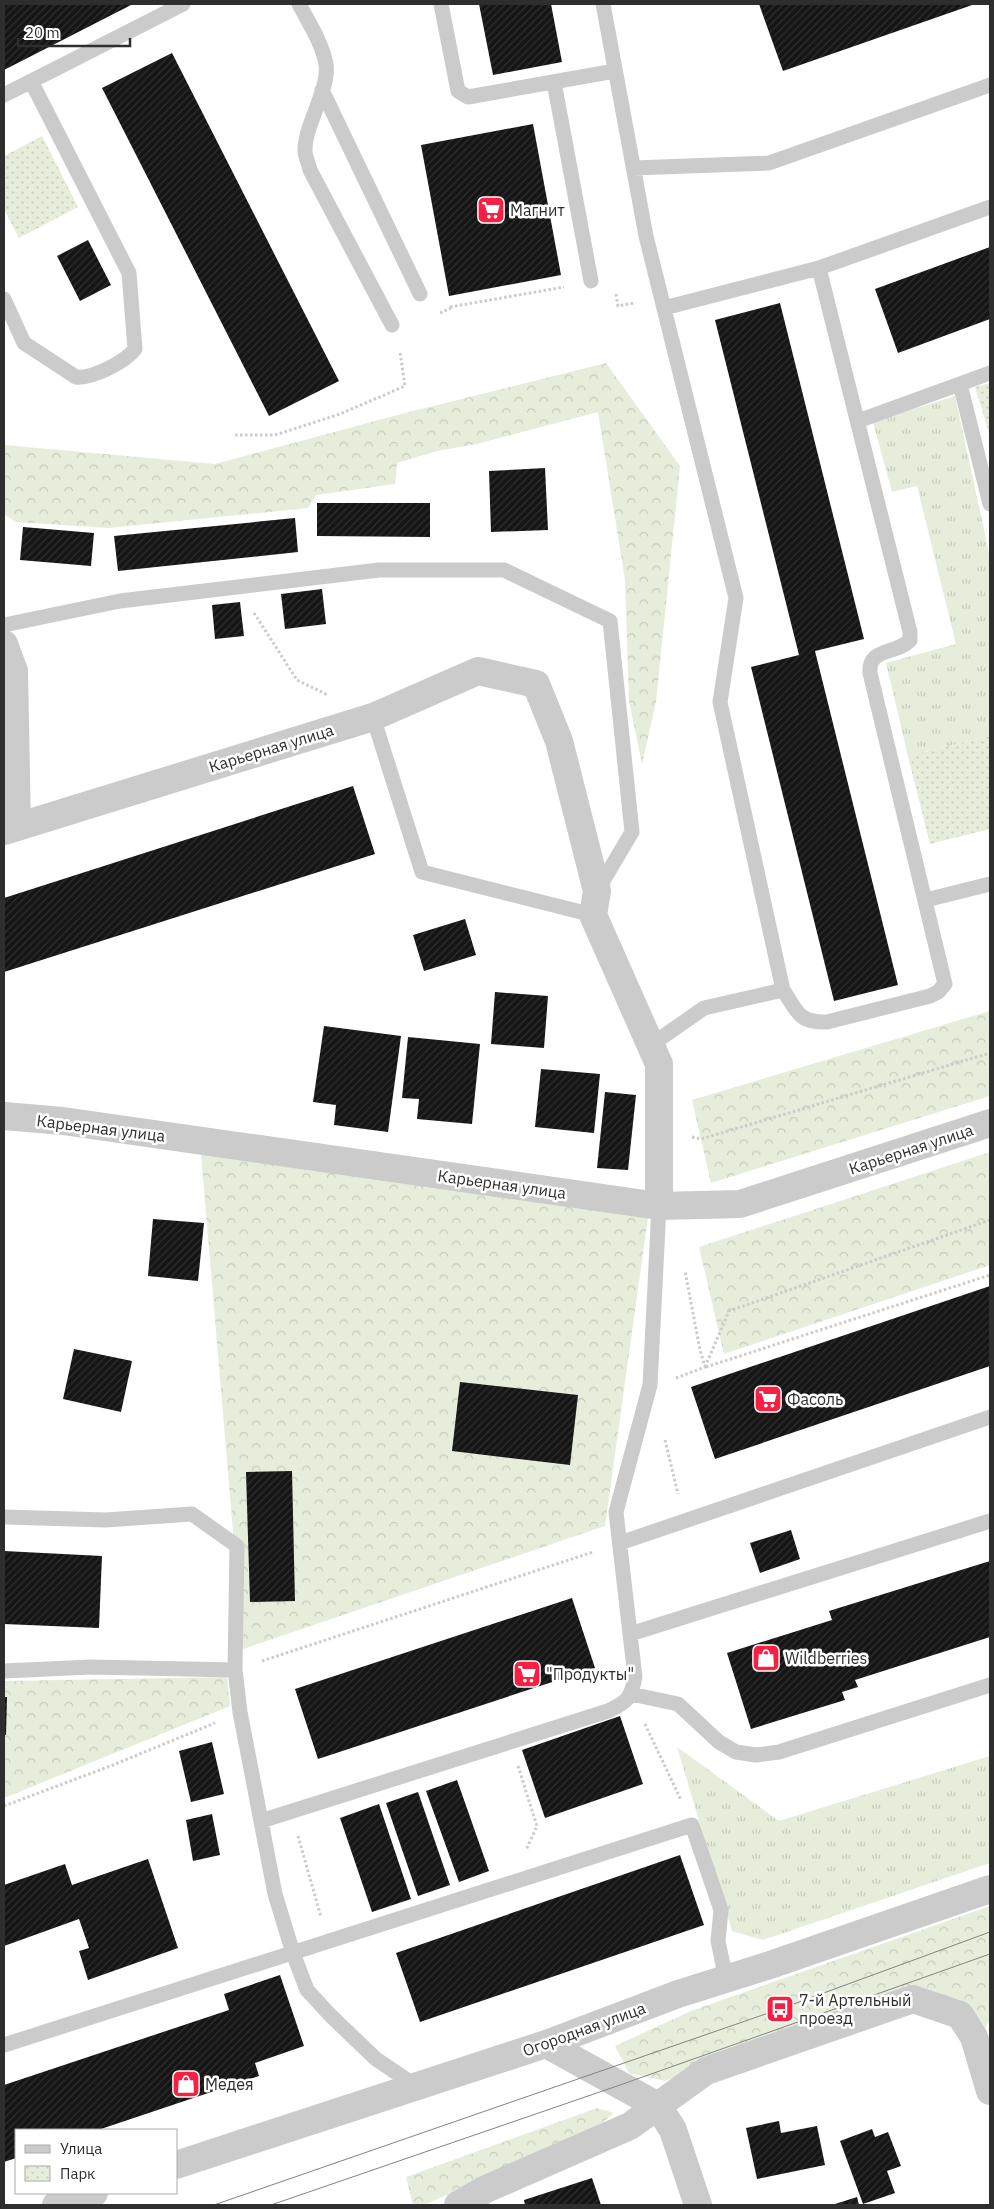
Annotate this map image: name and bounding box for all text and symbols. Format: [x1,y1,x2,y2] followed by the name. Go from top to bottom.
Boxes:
[18,15,130,47] scale bar
[25,23,60,42] text: 20 m
[476,195,506,225] supermarket icon: Магнит
[510,200,565,220] place label: Магнит
[206,719,336,776] street label: Карьерная улица
[36,1110,167,1146] street label: Карьерная улица
[846,1119,976,1178] street label: Карьерная улица
[437,1165,568,1203] street label: Карьерная улица
[753,1384,783,1414] supermarket icon: Фасоль
[787,1389,843,1409] place label: Фасоль
[751,1643,781,1673] shop icon: Wildberries
[785,1648,867,1668] place label: Wildberries
[512,1659,542,1689] supermarket icon: "Продукты"
[546,1664,634,1684] place label: "Продукты"
[799,1990,911,2028] place label: 7-й Артельный проезд
[765,1994,795,2024] bus stop icon: 7-й Артельный проезд
[520,1997,649,2061] street label: Огородная улица
[171,2069,201,2099] shop icon: Медея
[205,2074,254,2094] place label: Медея
[15,2129,178,2194] legend
[60,2139,102,2158] text: Улица
[60,2164,95,2183] text: Парк

